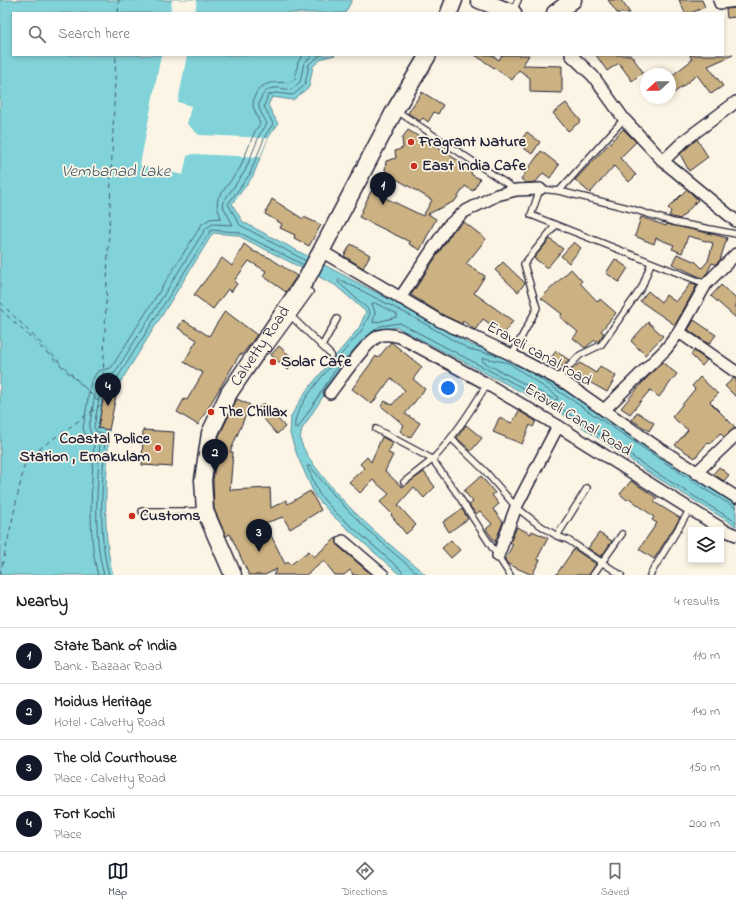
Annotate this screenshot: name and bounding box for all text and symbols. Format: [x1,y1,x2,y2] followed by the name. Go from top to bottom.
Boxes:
[12,12,724,56] search box
[26,23,48,45] icon: search
[58,23,130,45] text: Search here
[640,68,676,104] north arrow
[418,130,527,155] place label: Fragrant Nature
[406,137,416,147] marker: Fragrant Nature
[422,154,527,178] place label: East India Cafe
[62,159,172,184] water label: Vembanad Lake
[409,161,419,171] marker: East India Cafe
[370,172,396,205] pin: 1
[225,301,296,391] street label: Calvetty Road
[482,315,596,393] street label: Eraveli canal road
[281,350,352,374] place label: Solar Cafe
[268,357,278,367] marker: Solar Cafe
[95,373,121,406] pin: 4
[520,377,636,463] street label: Eraveli Canal Road
[438,378,458,398] your location
[219,400,287,424] place label: The Chillax
[206,407,216,417] marker: The Chillax
[19,427,151,469] place label: Coastal Police Station , Ernakulam
[202,439,228,472] pin: 2
[153,443,163,453] marker: Coastal Police Station , Ernakulam
[140,504,200,528] place label: Customs
[127,511,137,521] marker: Customs
[246,519,272,552] pin: 3
[688,527,724,563] map controls
[688,527,724,563] button: layers
[16,589,68,614] text: Nearby
[674,592,720,611] text: 4 results
[54,635,177,657] text: State Bank of India
[27,646,31,665] text: 1
[693,646,720,665] text: 110 m
[54,657,162,676] text: Bank · Bazaar Road
[54,691,151,713] text: Moidus Heritage
[26,702,32,721] text: 2
[692,702,720,721] text: 140 m
[54,713,165,732] text: Hotel · Calvetty Road
[54,747,177,769] text: The Old Courthouse
[26,758,32,777] text: 3
[689,758,720,777] text: 150 m
[54,769,166,788] text: Place · Calvetty Road
[54,803,115,825] text: Fort Kochi
[26,814,32,833] text: 4
[689,814,720,833] text: 200 m
[54,825,82,844] text: Place
[107,860,129,900] tab: Map
[342,860,387,900] tab: Directions
[601,860,629,900] tab: Saved

